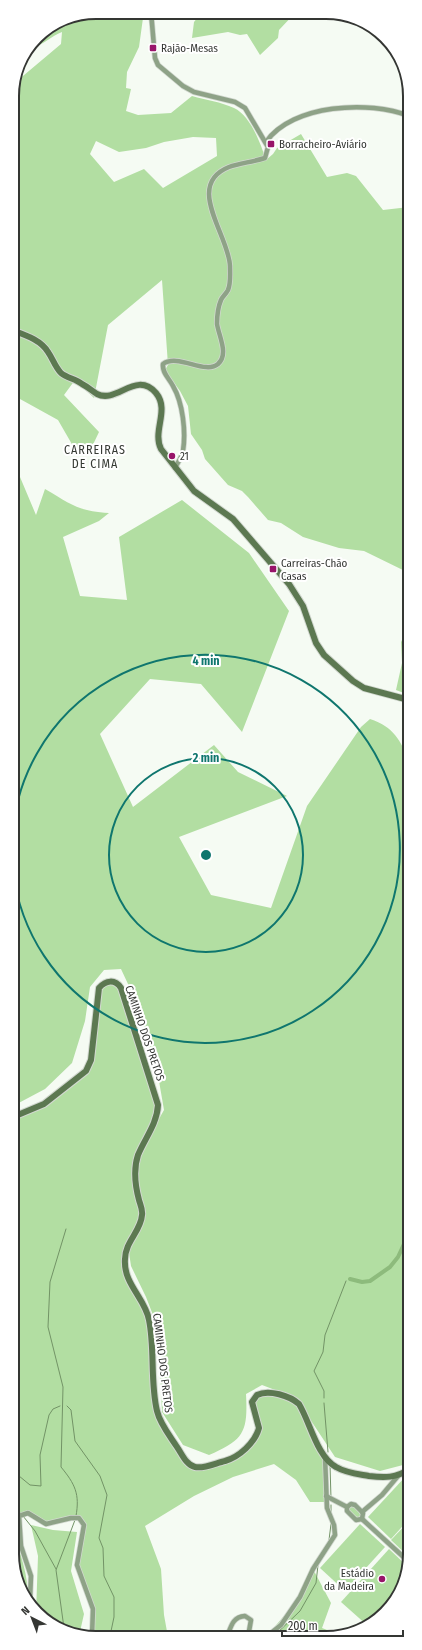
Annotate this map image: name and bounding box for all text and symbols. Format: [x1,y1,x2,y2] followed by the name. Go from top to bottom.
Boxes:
[161,42,218,55] place label: Rajão-Mesas
[148,43,158,53] marker: Rajão-Mesas
[279,138,367,151] place label: Borracheiro-Aviário
[266,139,276,149] marker: Borracheiro-Aviário
[64,443,126,471] district label: CARREIRAS DE CIMA
[180,450,189,463] place label: 21
[167,451,177,461] marker: 21
[281,557,348,583] place label: Carreiras-Chão Casas
[268,564,278,574] marker: Carreiras-Chão Casas
[192,654,220,668] text: 4 min
[192,751,219,765] text: 2 min
[199,848,213,862] centre of rings
[122,984,167,1083] street label: CAMINHO DOS PRETOS
[150,1313,175,1414] street label: CAMINHO DOS PRETOS
[324,1567,374,1593] place label: Estádio da Madeira
[377,1574,387,1584] marker: Estádio da Madeira
[12,1598,52,1638] north arrow
[19,1604,32,1618] text: N
[282,1612,403,1638] scale bar
[288,1619,318,1633] text: 200 m

